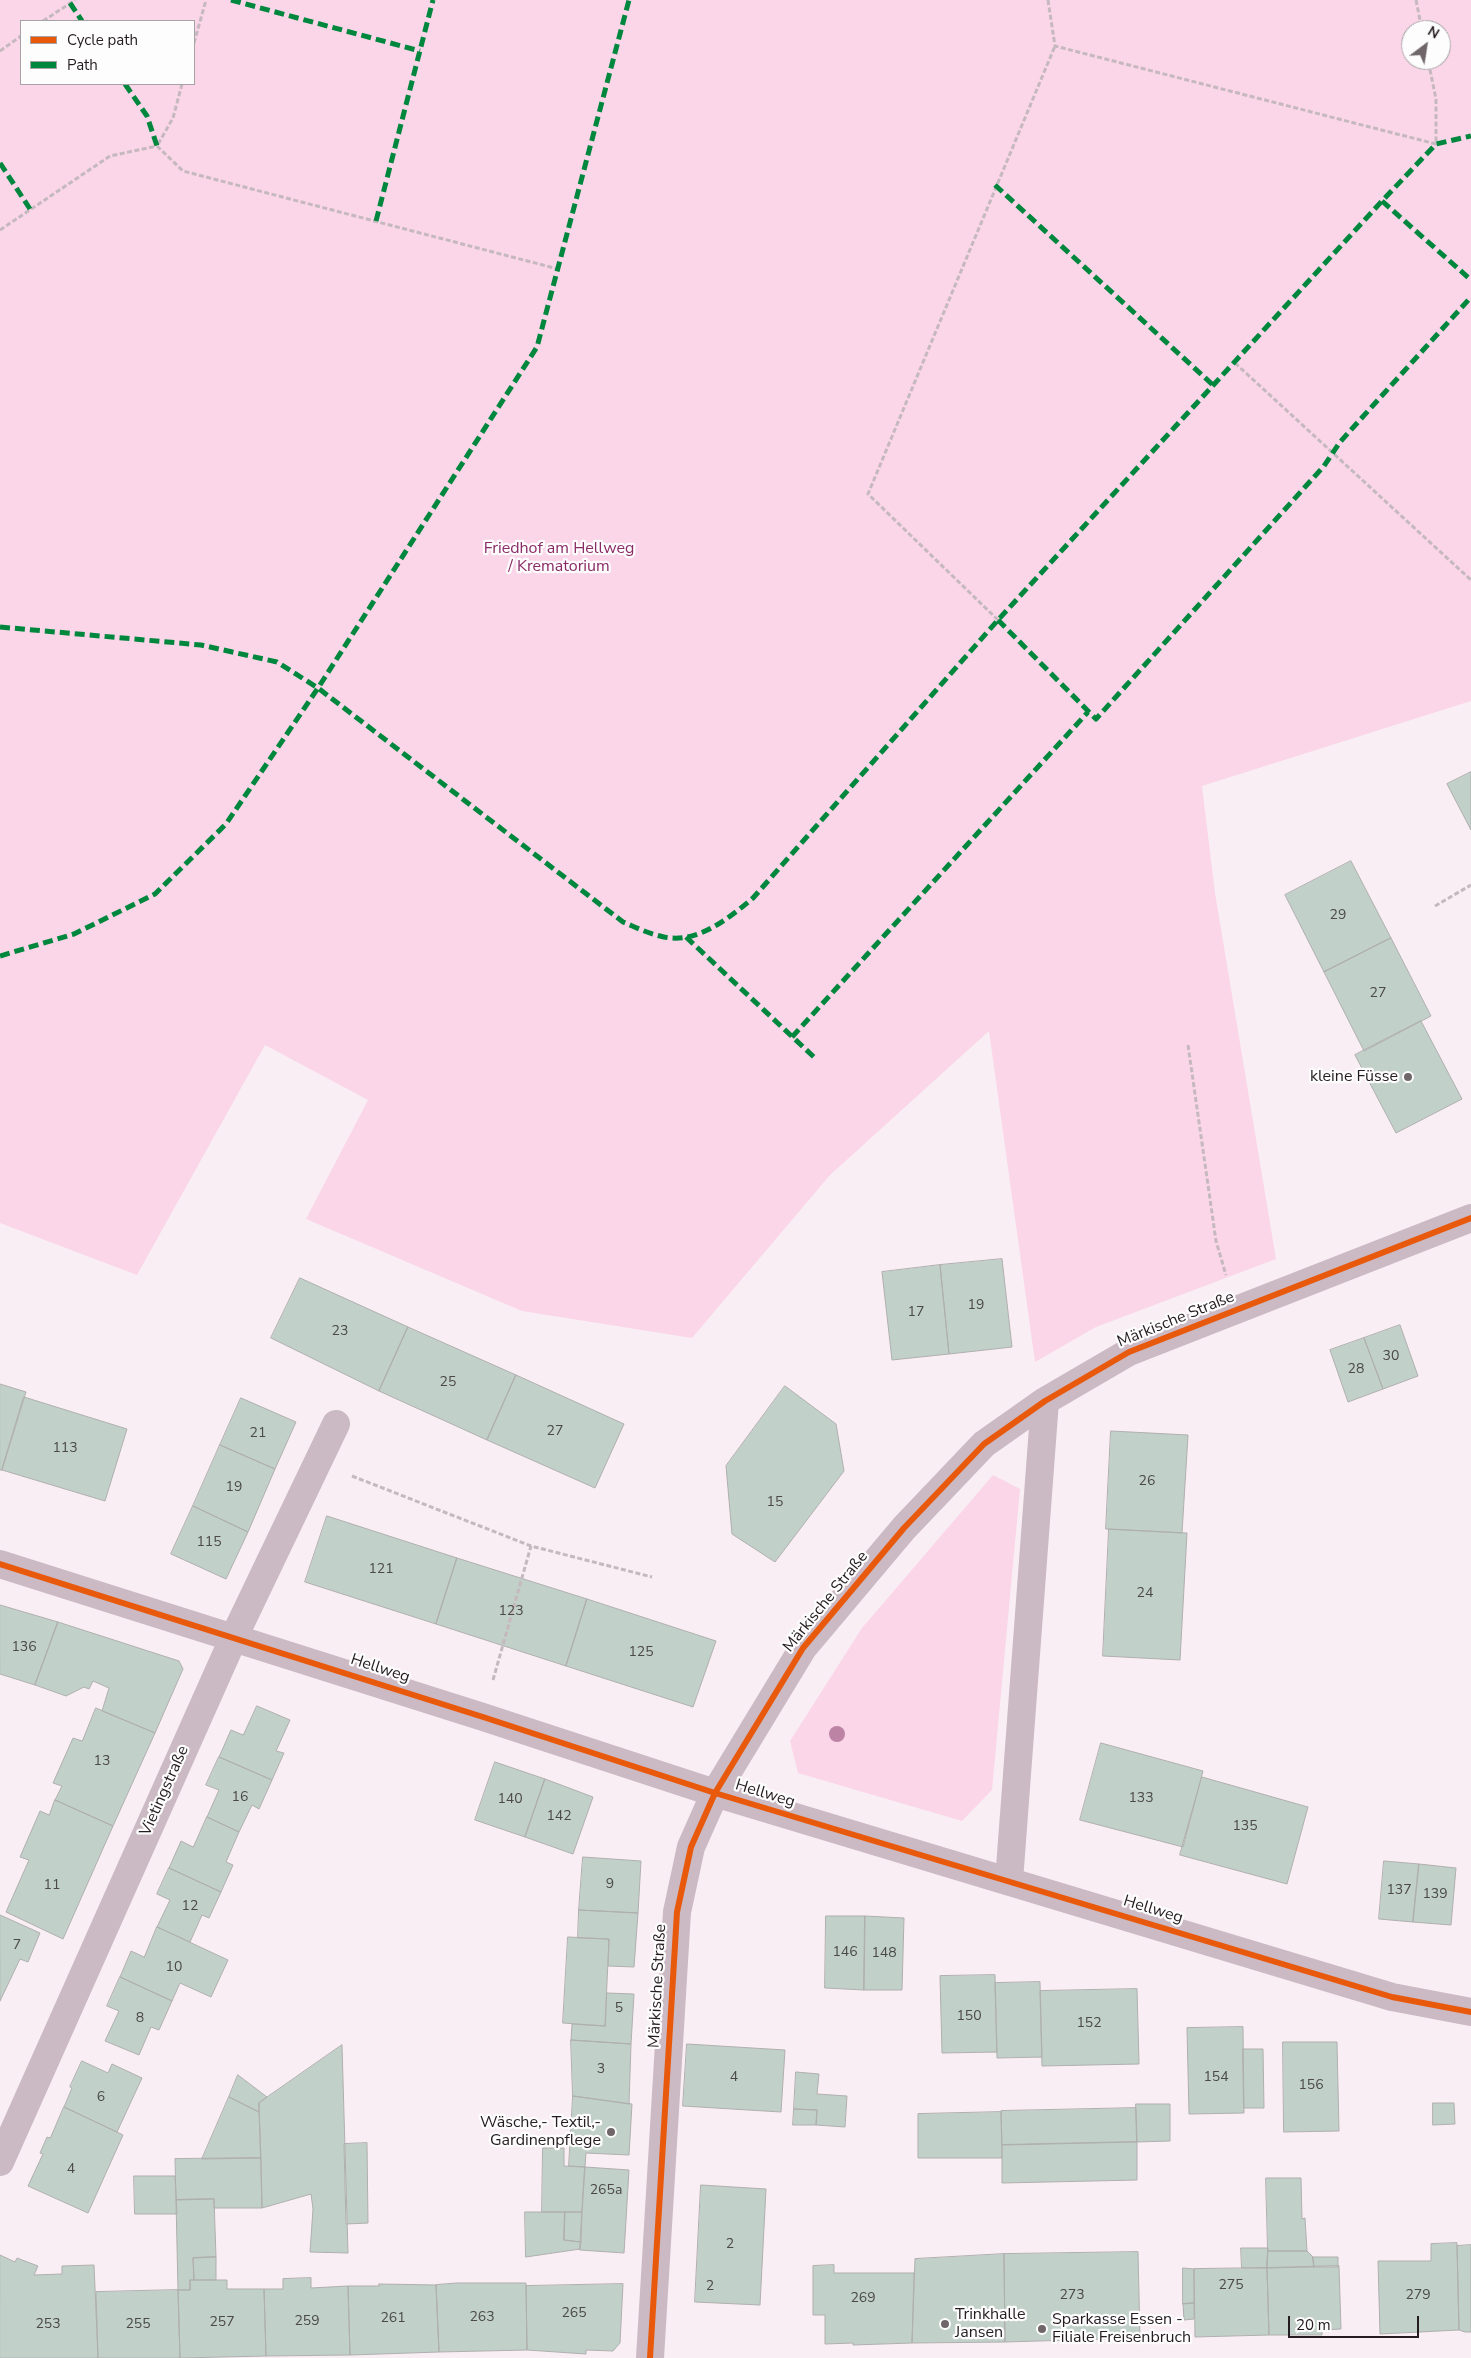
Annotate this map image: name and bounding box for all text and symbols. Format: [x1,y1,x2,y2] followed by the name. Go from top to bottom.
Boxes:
[20,20,195,85] legend
[1401,20,1451,70] north arrow
[1424,22,1443,43] text: N
[67,30,138,50] text: Cycle path
[67,55,98,75] text: Path
[484,539,634,577] park label: Friedhof am Hellweg / Krematorium
[1330,908,1346,924] house number: 29
[1370,986,1386,1002] house number: 27
[1310,1067,1398,1087] place label: kleine Füsse
[1402,1071,1414,1083] marker: kleine Füsse
[1115,1288,1237,1352] street label: Märkische Straße
[968,1298,984,1314] house number: 19
[908,1305,924,1321] house number: 17
[332,1324,348,1340] house number: 23
[1383,1349,1399,1365] house number: 30
[1348,1362,1364,1378] house number: 28
[440,1375,456,1391] house number: 25
[547,1424,563,1440] house number: 27
[250,1426,266,1442] house number: 21
[52,1441,78,1457] house number: 113
[1139,1474,1155,1490] house number: 26
[226,1480,242,1496] house number: 19
[767,1495,783,1511] house number: 15
[196,1535,222,1551] house number: 115
[779,1548,873,1656] street label: Märkische Straße
[368,1562,394,1578] house number: 121
[1137,1586,1153,1602] house number: 24
[498,1604,524,1620] house number: 123
[11,1640,37,1656] house number: 136
[628,1645,654,1661] house number: 125
[348,1650,412,1688] street label: Hellweg
[137,1743,193,1839] street label: Vietingstraße
[94,1754,110,1770] house number: 13
[733,1776,797,1812] street label: Hellweg
[232,1790,248,1806] house number: 16
[1128,1791,1154,1807] house number: 133
[497,1792,523,1808] house number: 140
[546,1809,572,1825] house number: 142
[1232,1819,1258,1835] house number: 135
[606,1877,614,1893] house number: 9
[44,1878,60,1894] house number: 11
[1386,1883,1412,1899] house number: 137
[1422,1887,1448,1903] house number: 139
[1121,1892,1185,1928] street label: Hellweg
[182,1899,198,1915] house number: 12
[645,1923,671,2049] street label: Märkische Straße
[13,1938,21,1954] house number: 7
[832,1945,858,1961] house number: 146
[871,1946,897,1962] house number: 148
[166,1960,182,1976] house number: 10
[615,2001,623,2017] house number: 5
[956,2009,982,2025] house number: 150
[136,2011,144,2027] house number: 8
[1076,2016,1102,2032] house number: 152
[597,2062,605,2078] house number: 3
[730,2070,738,2086] house number: 4
[1203,2070,1229,2086] house number: 154
[1298,2078,1324,2094] house number: 156
[97,2090,105,2106] house number: 6
[480,2113,601,2151] place label: Wäsche,- Textil,- Gardinenpflege
[605,2126,617,2138] marker: Wäsche,- Textil,- Gardinenpflege
[67,2162,75,2178] house number: 4
[590,2183,622,2199] house number: 265a
[726,2237,734,2253] house number: 2
[1218,2278,1244,2294] house number: 275
[706,2279,714,2295] house number: 2
[1059,2288,1085,2304] house number: 273
[1405,2288,1431,2304] house number: 279
[850,2291,876,2307] house number: 269
[955,2305,1025,2343] place label: Trinkhalle Jansen
[561,2306,587,2322] house number: 265
[1291,2306,1422,2338] scale bar
[469,2310,495,2326] house number: 263
[1052,2310,1191,2348] place label: Sparkasse Essen - Filiale Freisenbruch
[380,2311,406,2327] house number: 261
[294,2314,320,2330] house number: 259
[209,2315,235,2331] house number: 257
[1296,2315,1331,2335] text: 20 m
[35,2317,61,2333] house number: 253
[125,2317,151,2333] house number: 255
[939,2318,951,2330] marker: Trinkhalle Jansen
[1036,2323,1048,2335] marker: Sparkasse Essen - Filiale Freisenbruch

